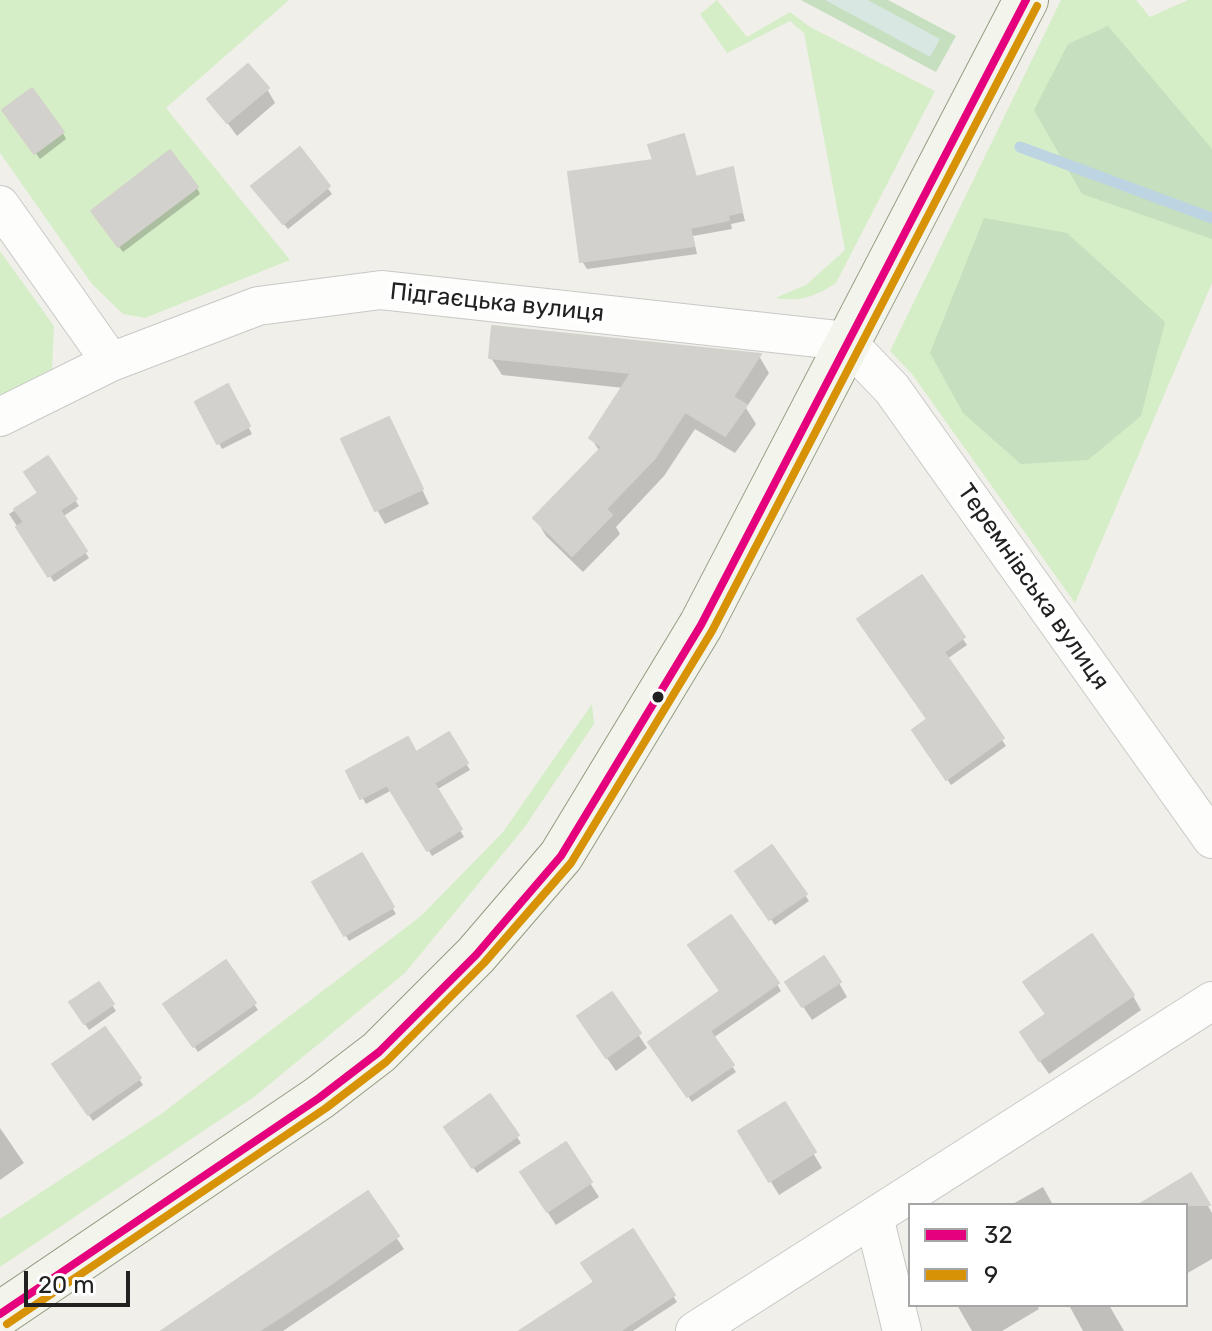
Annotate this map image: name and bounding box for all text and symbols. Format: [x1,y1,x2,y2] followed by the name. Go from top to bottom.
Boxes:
[388,277,606,329] street label: Підгаєцька вулиця
[951,478,1115,696] street label: Теремнівська вулиця
[650,689,666,705] unlabelled marker
[908,1203,1188,1307] legend
[984,1221,1013,1249] text: 32
[28,1255,134,1305] scale bar
[984,1261,998,1289] text: 9
[38,1271,95,1299] text: 20 m

